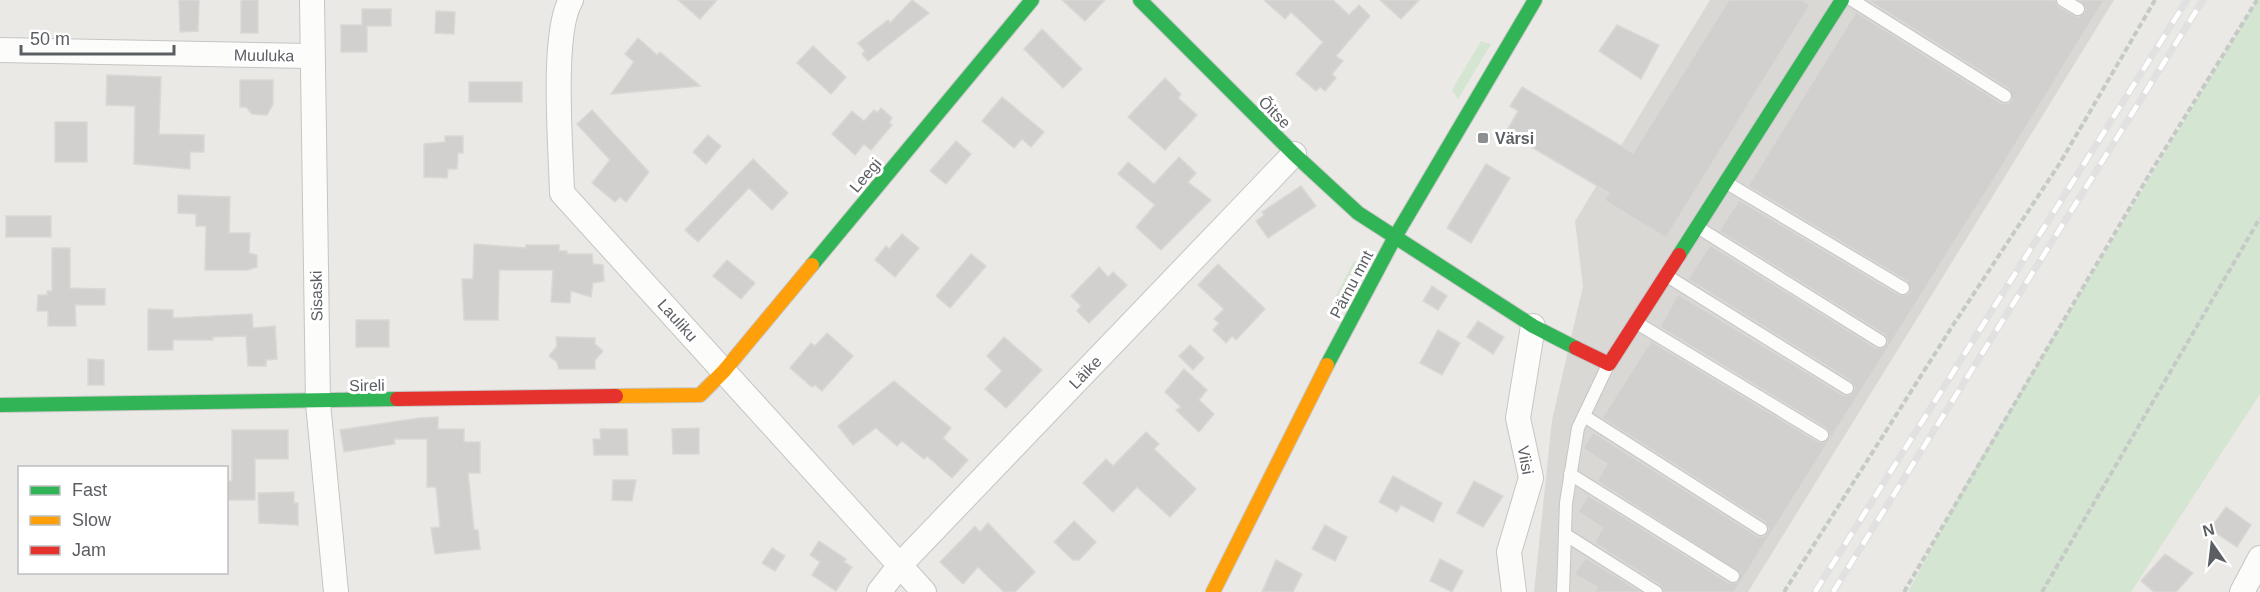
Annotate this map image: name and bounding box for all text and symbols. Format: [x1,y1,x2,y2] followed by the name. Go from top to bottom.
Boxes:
[21,18,174,56] scale bar
[30,29,70,49] text: 50 m
[234,46,294,65] street label: Muuluka
[1255,92,1295,132] street label: Õitse
[1495,130,1534,147] place label: Värsi
[1476,131,1490,145] marker: Värsi
[846,155,884,196] street label: Leegi
[1327,247,1377,321] street label: Pärnu mnt
[308,271,325,321] street label: Sisaski
[654,296,701,345] street label: Lauliku
[1066,353,1105,392] street label: Läike
[349,377,385,394] street label: Sireli
[1515,444,1536,476] street label: Viisi
[18,466,228,574] legend
[72,480,107,500] text: Fast
[72,510,112,530] text: Slow
[2182,514,2242,574] north arrow
[2201,520,2216,540] text: N
[72,540,106,560] text: Jam

